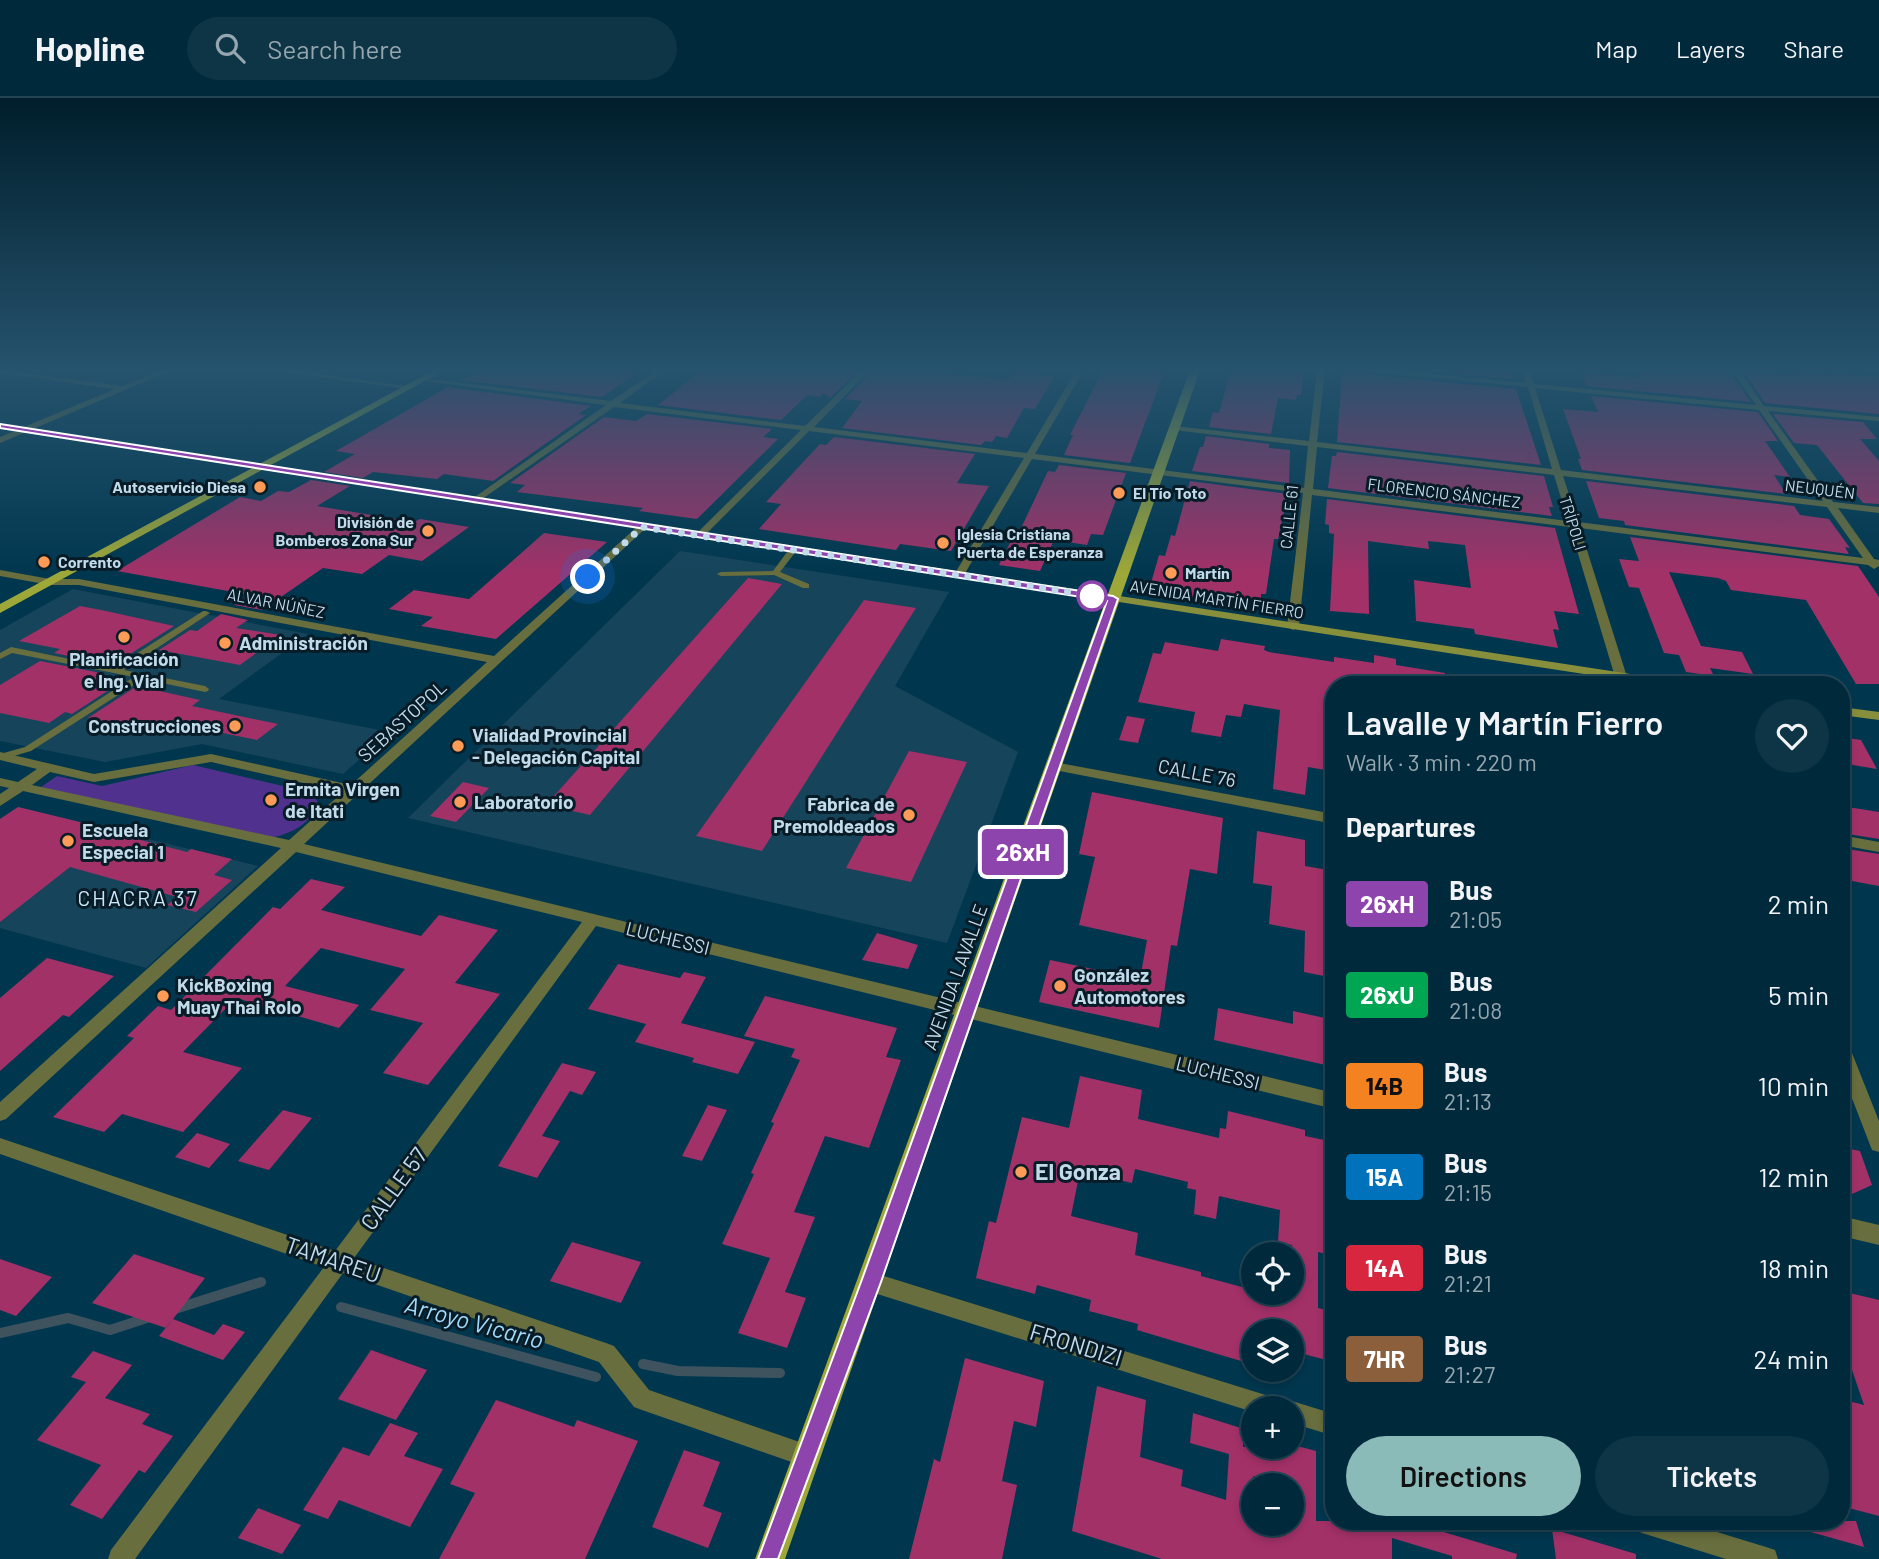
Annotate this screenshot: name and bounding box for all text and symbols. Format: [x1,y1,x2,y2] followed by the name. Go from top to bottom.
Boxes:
[187,17,677,80] search box
[35,28,145,68] text: Hopline
[211,29,249,67] icon: search
[267,33,402,64] text: Search here
[1595,34,1638,63] text: Map
[1676,34,1745,63] text: Layers
[1783,34,1844,63] text: Share
[1367,474,1522,511] street label: FLORENCIO SÁNCHEZ
[1784,475,1856,502] street label: NEUQUÉN
[112,477,246,496] place label: Autoservicio Diesa
[252,479,268,495] marker: Autoservicio Diesa
[1133,483,1206,502] place label: El Tío Toto
[1276,484,1301,550] street label: CALLE 61
[1111,485,1127,501] marker: El Tío Toto
[1556,493,1591,552] street label: TRÍPOLI
[275,512,414,549] place label: División de Bomberos Zona Sur
[420,523,436,539] marker: División de Bomberos Zona Sur
[957,524,1103,561] place label: Iglesia Cristiana Puerta de Esperanza
[935,535,951,551] marker: Iglesia Cristiana Puerta de Esperanza
[58,552,121,571] place label: Corrento
[36,554,52,570] marker: Corrento
[570,559,605,594] your location
[1185,563,1230,582] place label: Martín
[1163,565,1179,581] marker: Martín
[1129,575,1305,622] street label: AVENIDA MARTÍN FIERRO
[1077,581,1107,611] unlabelled marker
[226,584,327,621] street label: ALVAR NÚÑEZ
[116,629,132,645] marker: Planificación e Ing. Vial
[239,631,368,654] place label: Administración
[217,635,233,651] marker: Administración
[69,647,179,692] place label: Planificación e Ing. Vial
[353,675,451,766] street label: SEBASTOPOL
[1755,699,1829,773] button: heart
[1346,702,1663,742] text: Lavalle y Martín Fierro
[88,714,221,737] place label: Construcciones
[227,718,243,734] marker: Construcciones
[472,723,640,768] place label: Vialidad Provincial - Delegación Capital
[450,738,466,754] marker: Vialidad Provincial - Delegación Capital
[1346,748,1537,776] text: Walk · 3 min · 220 m
[1156,754,1238,791] street label: CALLE 76
[285,777,400,822] place label: Ermita Virgen de Itati
[474,790,574,813] place label: Laboratorio
[263,792,279,808] marker: Ermita Virgen de Itati
[773,792,895,837] place label: Fabrica de Premoldeados
[452,794,468,810] marker: Laboratorio
[901,807,917,823] marker: Fabrica de Premoldeados
[1346,811,1476,842] text: Departures
[82,818,164,863] place label: Escuela Especial 1
[974,829,1072,875] line badge: 26xH
[60,833,76,849] marker: Escuela Especial 1
[996,837,1050,866] text: 26xH
[1449,874,1493,905] text: Bus
[77,885,199,910] district label: CHACRA 37
[1768,888,1829,919] text: 2 min
[1360,889,1414,918] text: 26xH
[917,901,992,1053] street label: AVENIDA LAVALLE
[1449,905,1502,933] text: 21:05
[624,916,712,959] street label: LUCHESSI
[1074,963,1185,1008] place label: González Automotores
[1449,965,1493,996] text: Bus
[177,973,302,1018] place label: KickBoxing Muay Thai Rolo
[1052,978,1068,994] marker: González Automotores
[1768,979,1829,1010] text: 5 min
[1360,980,1414,1009] text: 26xU
[155,988,171,1004] marker: KickBoxing Muay Thai Rolo
[1449,996,1502,1024] text: 21:08
[1174,1051,1262,1094] street label: LUCHESSI
[1444,1056,1487,1087] text: Bus
[1758,1070,1829,1101] text: 10 min
[1366,1071,1403,1100] text: 14B
[1444,1087,1492,1115] text: 21:13
[354,1142,433,1235] street label: CALLE 57
[1444,1147,1487,1178] text: Bus
[1035,1157,1121,1185] place label: El Gonza
[1759,1161,1829,1192] text: 12 min
[1366,1162,1403,1191] text: 15A
[1013,1164,1029,1180] marker: El Gonza
[1444,1178,1492,1206] text: 21:15
[282,1230,385,1288] street label: TAMAREU
[1444,1238,1487,1269] text: Bus
[1241,1242,1304,1536] map controls
[1241,1242,1304,1305] button: locate
[1759,1252,1829,1283] text: 18 min
[1365,1253,1404,1282] text: 14A
[1444,1269,1492,1297] text: 21:21
[402,1289,547,1354] water label: Arroyo Vicario
[1027,1317,1126,1371] street label: FRONDIZI
[1241,1319,1304,1382] button: layers
[1444,1329,1487,1360] text: Bus
[1753,1343,1829,1374] text: 24 min
[1364,1344,1405,1373] text: 7HR
[1444,1360,1495,1388] text: 21:27
[1241,1396,1304,1459] button: +
[1346,1436,1581,1516] button: Directions
[1595,1436,1829,1516] button: Tickets
[1241,1473,1304,1536] button: −

